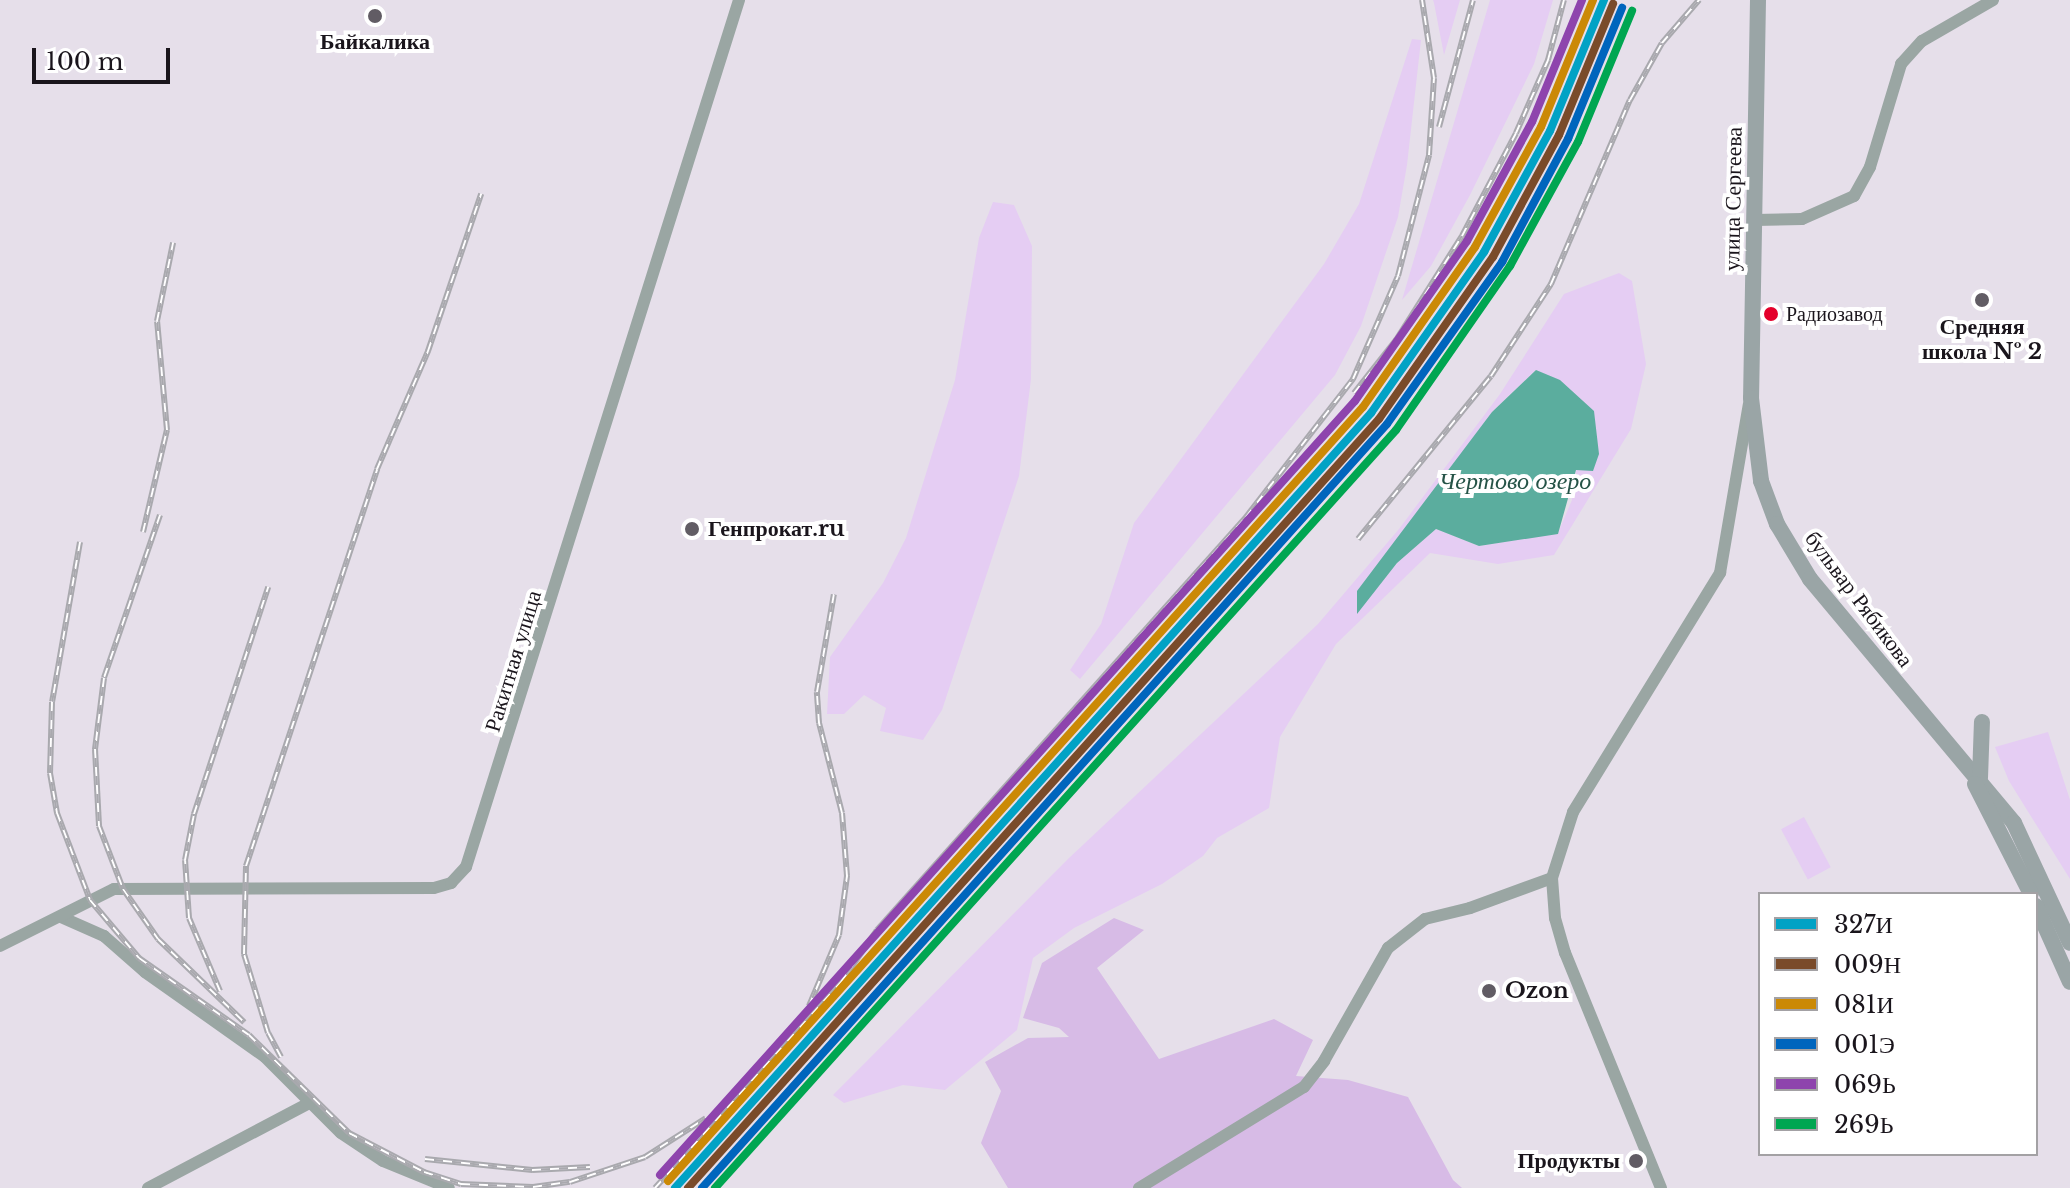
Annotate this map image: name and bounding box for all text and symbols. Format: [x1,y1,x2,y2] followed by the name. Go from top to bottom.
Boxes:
[366,7,384,25] marker: Байкалика
[320,29,430,55] place label: Байкалика
[36,32,174,82] scale bar
[46,47,124,76] text: 100 m
[1719,127,1747,271] street label: улица Сергеева
[1973,291,1991,309] marker: Средняя школа № 2
[1786,302,1883,326] place label: Радиозавод
[1763,306,1779,322] marker: Радиозавод
[1922,313,2042,364] place label: Средняя школа № 2
[1439,467,1591,495] water label: Чертово озеро
[708,516,845,542] place label: Генпрокат.ru
[683,520,701,538] marker: Генпрокат.ru
[1799,526,1919,672] street label: бульвар Рябикова
[479,587,547,735] street label: Ракитная улица
[1758,892,2038,1156] legend
[1834,910,1893,939] text: 327И
[1834,950,1901,979] text: 009Н
[1505,978,1569,1004] place label: Ozon
[1480,982,1498,1000] marker: Ozon
[1834,990,1894,1019] text: 081И
[1834,1030,1895,1059] text: 001Э
[1834,1070,1896,1099] text: 069Ь
[1834,1110,1893,1139] text: 269Ь
[1517,1148,1620,1174] place label: Продукты
[1627,1152,1645,1170] marker: Продукты

